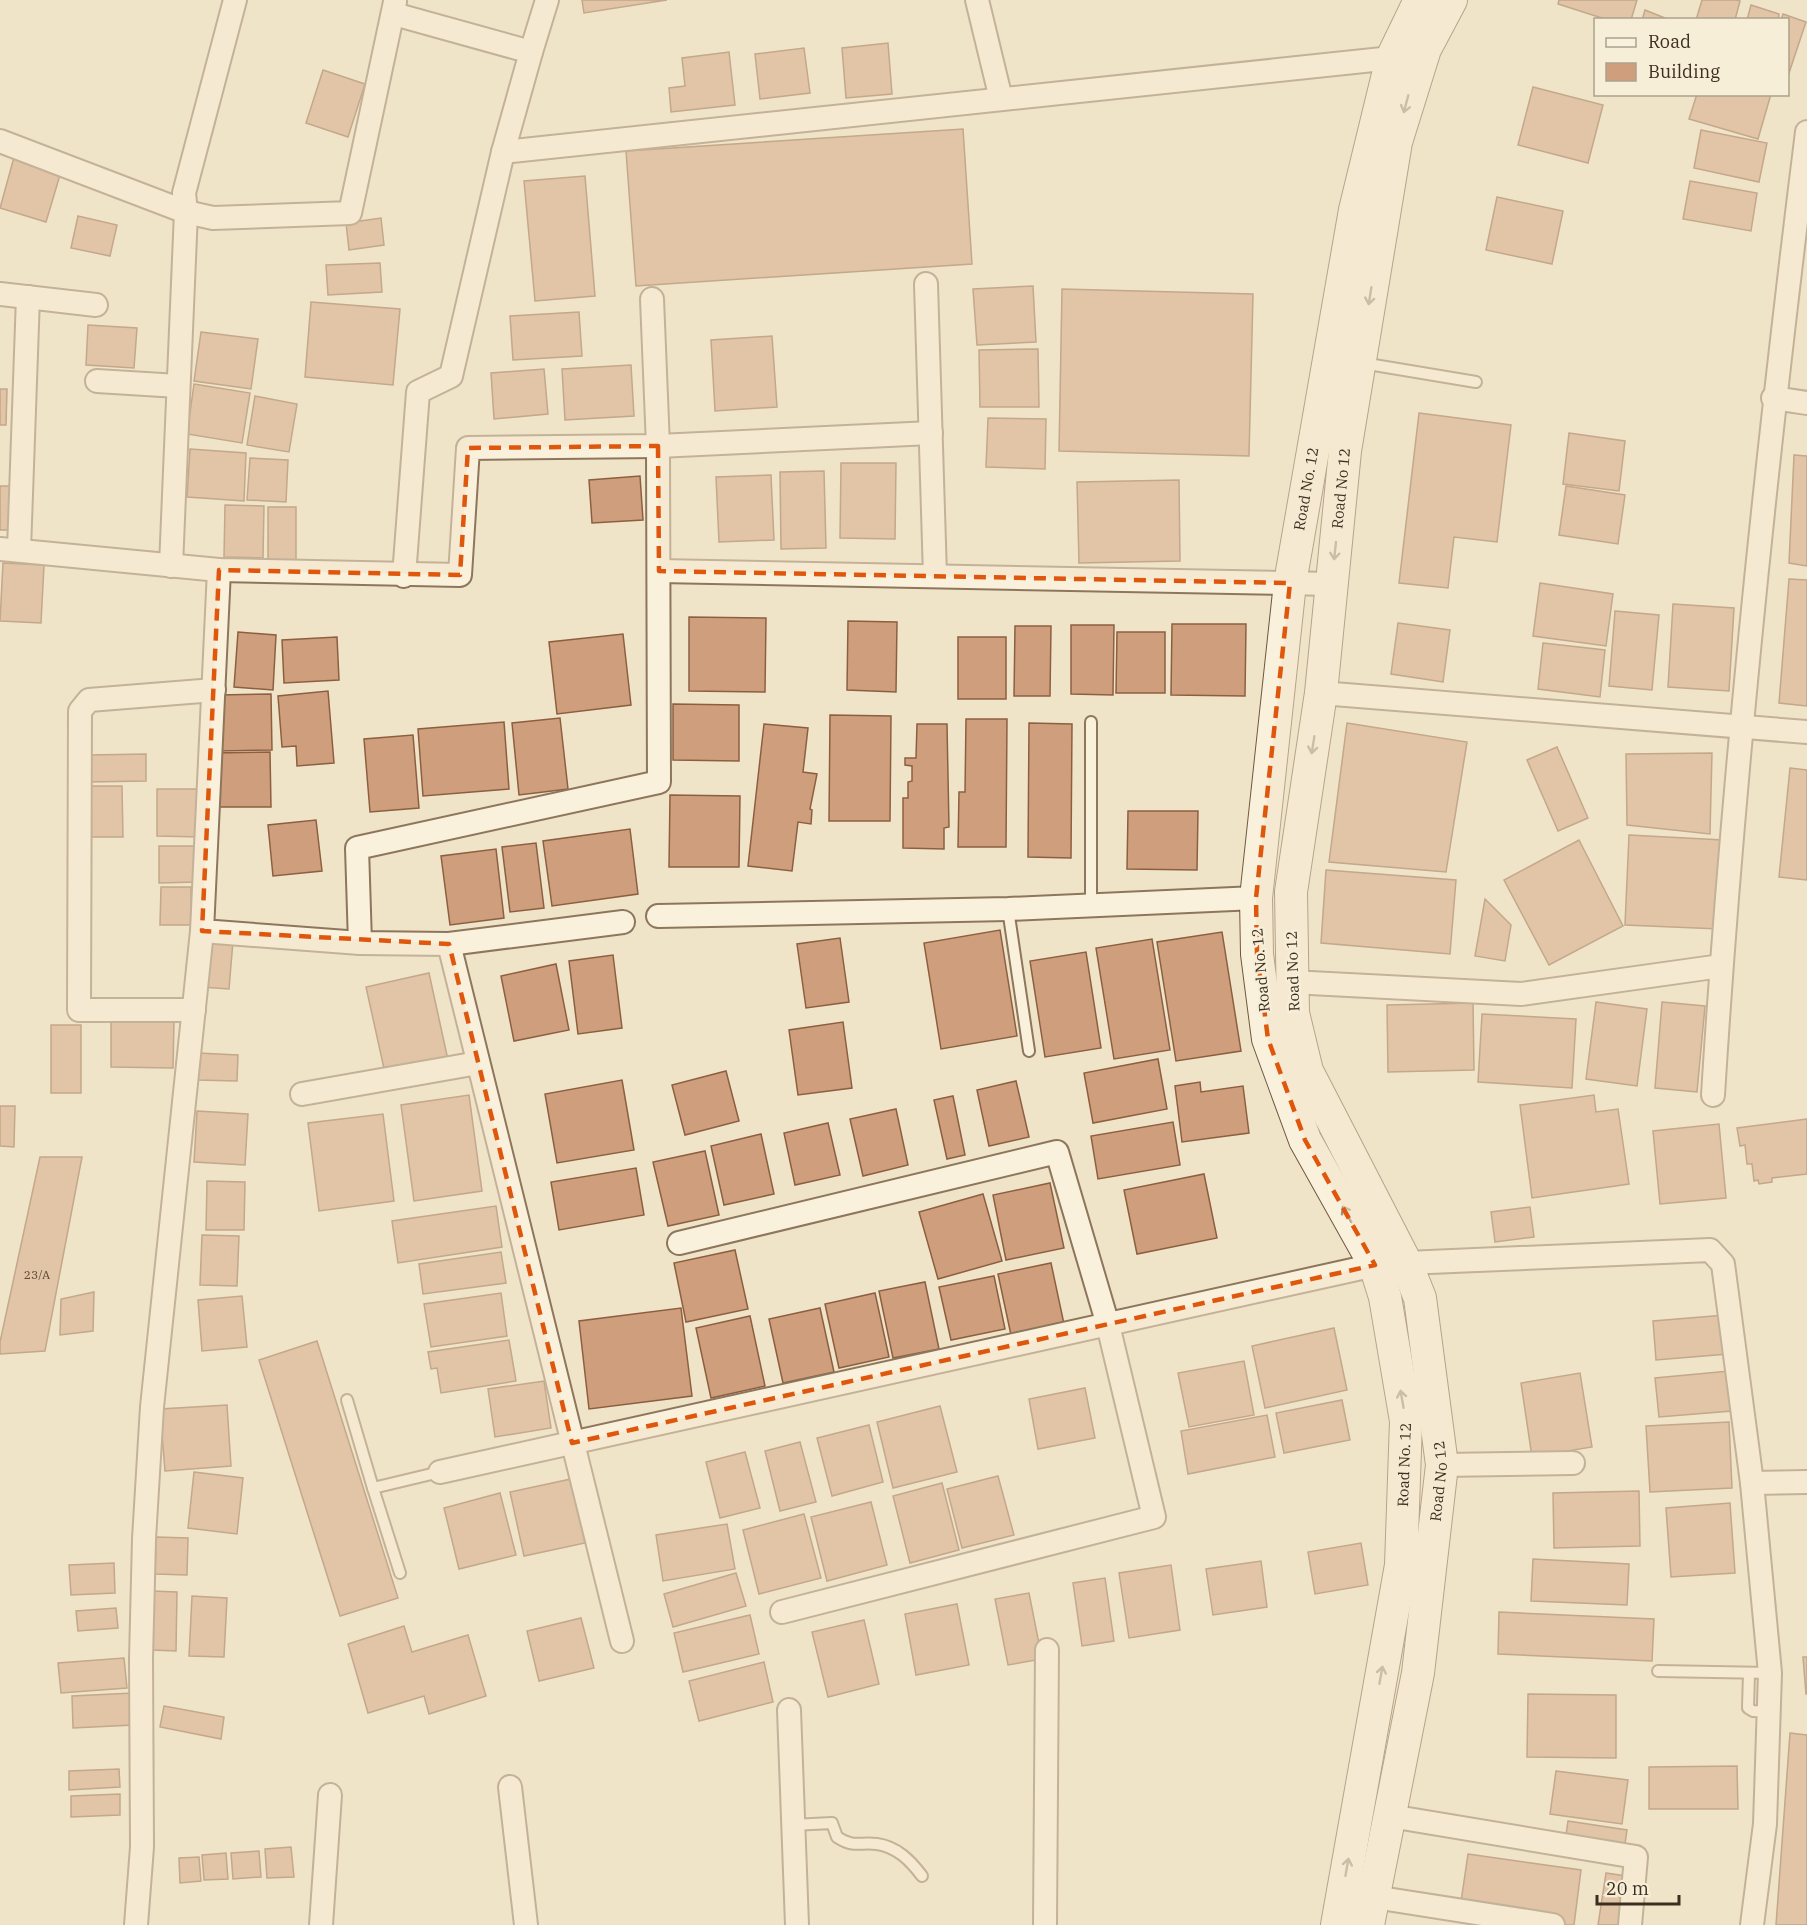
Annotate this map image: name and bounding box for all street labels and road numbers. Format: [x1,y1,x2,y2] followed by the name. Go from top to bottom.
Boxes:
[1289,445,1323,532] street label: Road No. 12
[1327,447,1354,530] street label: Road No 12
[1247,927,1274,1013] street label: Road No. 12
[1282,930,1303,1012] street label: Road No 12
[1393,1422,1415,1507] street label: Road No. 12
[1426,1440,1451,1522] street label: Road No 12

